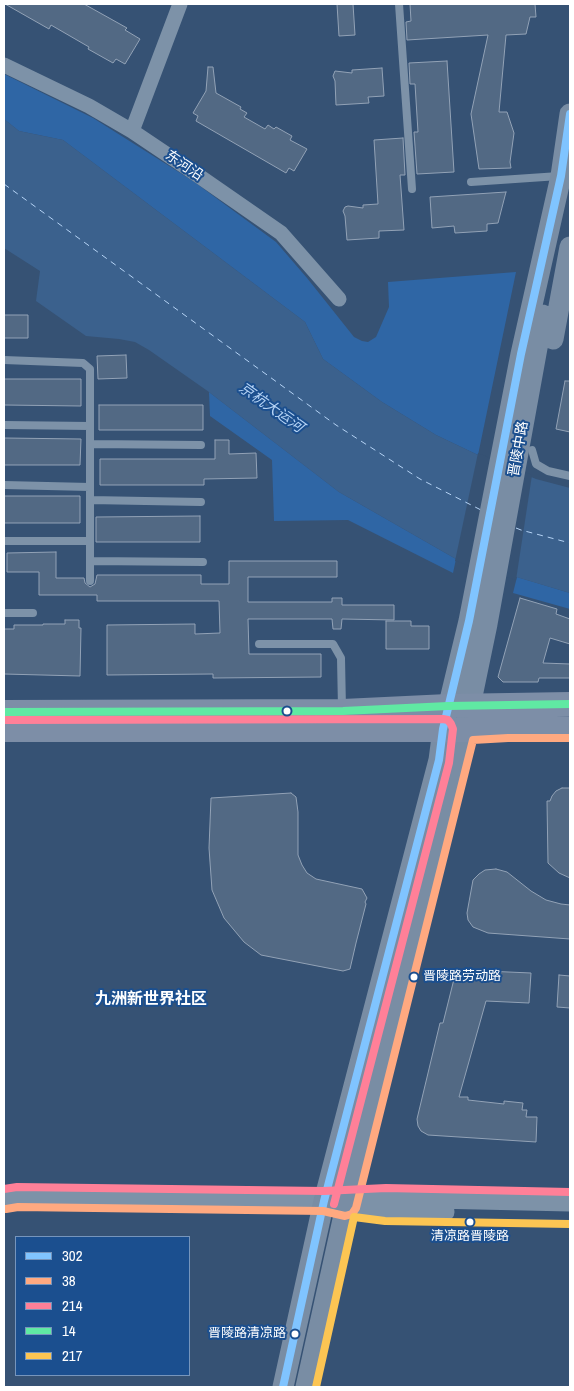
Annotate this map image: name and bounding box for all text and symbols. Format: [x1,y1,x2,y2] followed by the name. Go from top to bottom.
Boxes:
[162,147,206,185] street label: 东河沿
[235,379,307,437] water label: 京杭大运河
[506,420,532,478] street label: 晋陵中路
[282,706,292,716] unlabelled marker
[423,969,501,985] place label: 晋陵路劳动路
[409,972,419,982] marker: 晋陵路劳动路
[95,990,207,1010] district label: 九洲新世界社区
[465,1217,475,1227] marker: 清凉路晋陵路
[431,1229,509,1245] place label: 清凉路晋陵路
[15,1236,190,1376] legend
[62,1245,83,1266] text: 302
[62,1270,76,1291] text: 38
[62,1295,83,1316] text: 214
[62,1320,76,1341] text: 14
[208,1326,286,1342] place label: 晋陵路清凉路
[290,1329,300,1339] marker: 晋陵路清凉路
[62,1345,83,1366] text: 217

